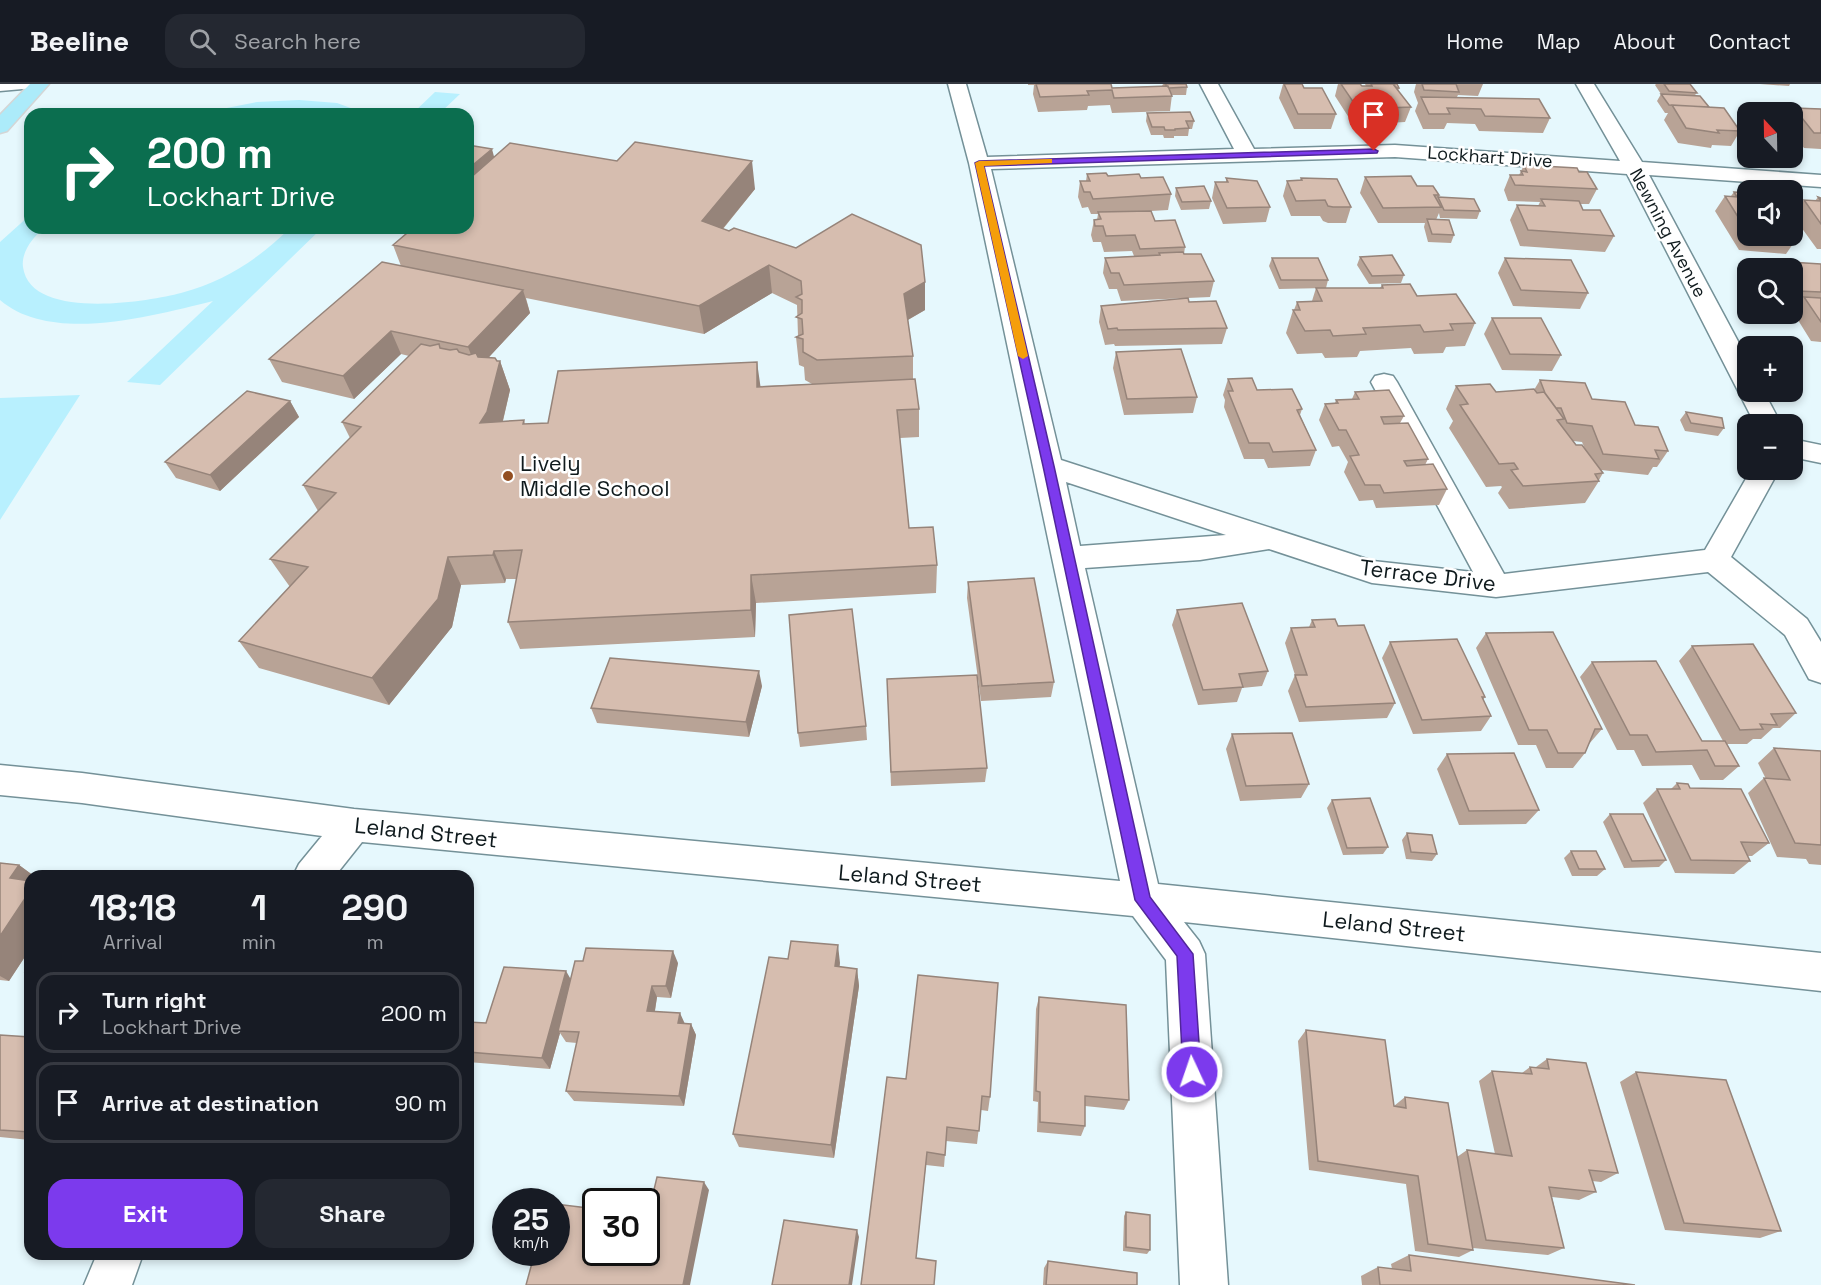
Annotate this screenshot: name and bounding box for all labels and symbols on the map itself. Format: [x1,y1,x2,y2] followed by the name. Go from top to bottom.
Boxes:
[1348,89,1399,151] pin
[1737,102,1803,168] north arrow
[1427,141,1553,172] street label: Lockhart Drive
[1625,164,1712,301] street label: Newning Avenue
[520,449,670,502] place label: Lively Middle School
[501,469,515,483] marker: Lively Middle School
[1358,553,1498,597] street label: Terrace Drive
[353,811,499,853] street label: Leland Street
[837,858,983,898] street label: Leland Street
[1321,905,1467,947] street label: Leland Street
[1160,1040,1224,1104] position arrow
[582,1188,660,1266] speed limit sign: 30

